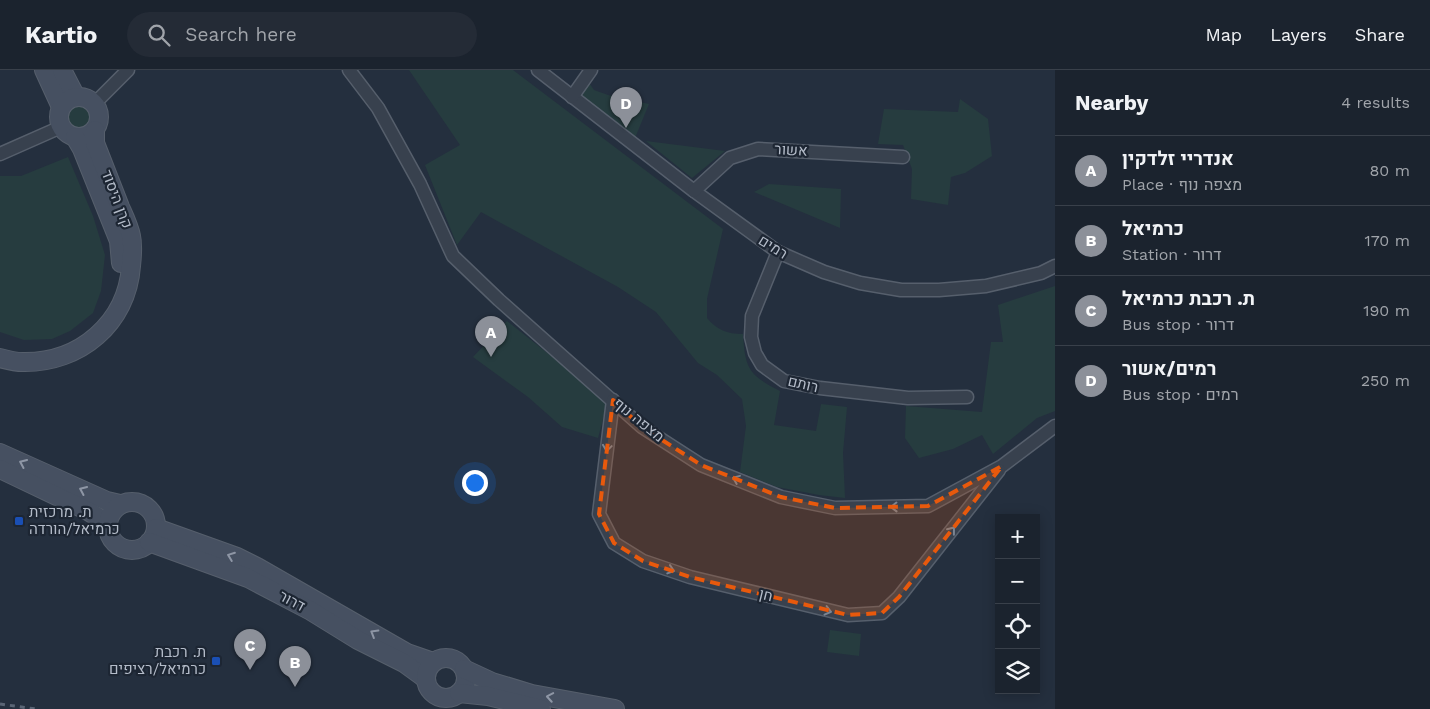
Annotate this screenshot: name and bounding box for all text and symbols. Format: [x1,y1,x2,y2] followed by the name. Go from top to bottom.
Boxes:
[127,12,477,57] search box
[25,21,97,49] text: Kartio
[145,21,173,49] icon: search
[185,23,297,46] text: Search here
[1205,24,1242,45] text: Map
[1270,24,1327,45] text: Layers
[1355,24,1405,45] text: Share
[610,87,642,128] pin: D
[1075,90,1148,115] text: Nearby
[1341,93,1410,112] text: 4 results
[774,140,808,160] street label: אשור
[1122,147,1234,170] text: אנדריי זלדקין
[1086,161,1096,180] text: A
[1369,161,1410,180] text: 80 m
[98,167,136,231] street label: קרן היסוד
[1122,175,1242,194] text: Place · מצפה נוף
[1122,217,1184,240] text: כרמיאל
[755,231,791,263] street label: רמים
[1086,231,1096,250] text: B
[1364,231,1410,250] text: 170 m
[1122,245,1221,264] text: Station · דרור
[1122,287,1255,310] text: ת. רכבת כרמיאל
[1086,301,1096,320] text: C
[1363,301,1410,320] text: 190 m
[1122,315,1234,334] text: Bus stop · דרור
[475,316,507,357] pin: A
[1122,357,1216,380] text: רמים/אשור
[1085,371,1097,390] text: D
[1361,371,1410,390] text: 250 m
[786,372,820,396] street label: רותם
[1122,385,1239,404] text: Bus stop · רמים
[610,394,668,446] street label: מצפה נוף
[602,444,612,452] one-way arrow
[19,459,28,470] one-way arrow
[462,470,488,496] your location
[732,475,741,485] one-way arrow
[79,485,88,496] one-way arrow
[890,502,898,512] one-way arrow
[29,503,120,538] place label: ת. מרכזית כרמיאל/הורדה
[995,514,1040,694] map controls
[995,514,1040,559] button: +
[13,515,25,527] marker: ת. מרכזית כרמיאל/הורדה
[946,527,954,536] one-way arrow
[228,551,236,561] one-way arrow
[995,559,1040,604] button: −
[666,565,675,575] one-way arrow
[757,585,775,605] street label: חן
[276,587,308,615] street label: דרור
[995,604,1040,649] button: locate
[824,605,832,615] one-way arrow
[234,629,266,670] pin: C
[370,630,379,640] one-way arrow
[109,643,206,678] place label: ת. רכבת כרמיאל/רציפים
[279,646,311,687] pin: B
[995,649,1040,694] button: layers
[210,655,222,667] marker: ת. רכבת כרמיאל/רציפים
[545,693,554,703] one-way arrow

